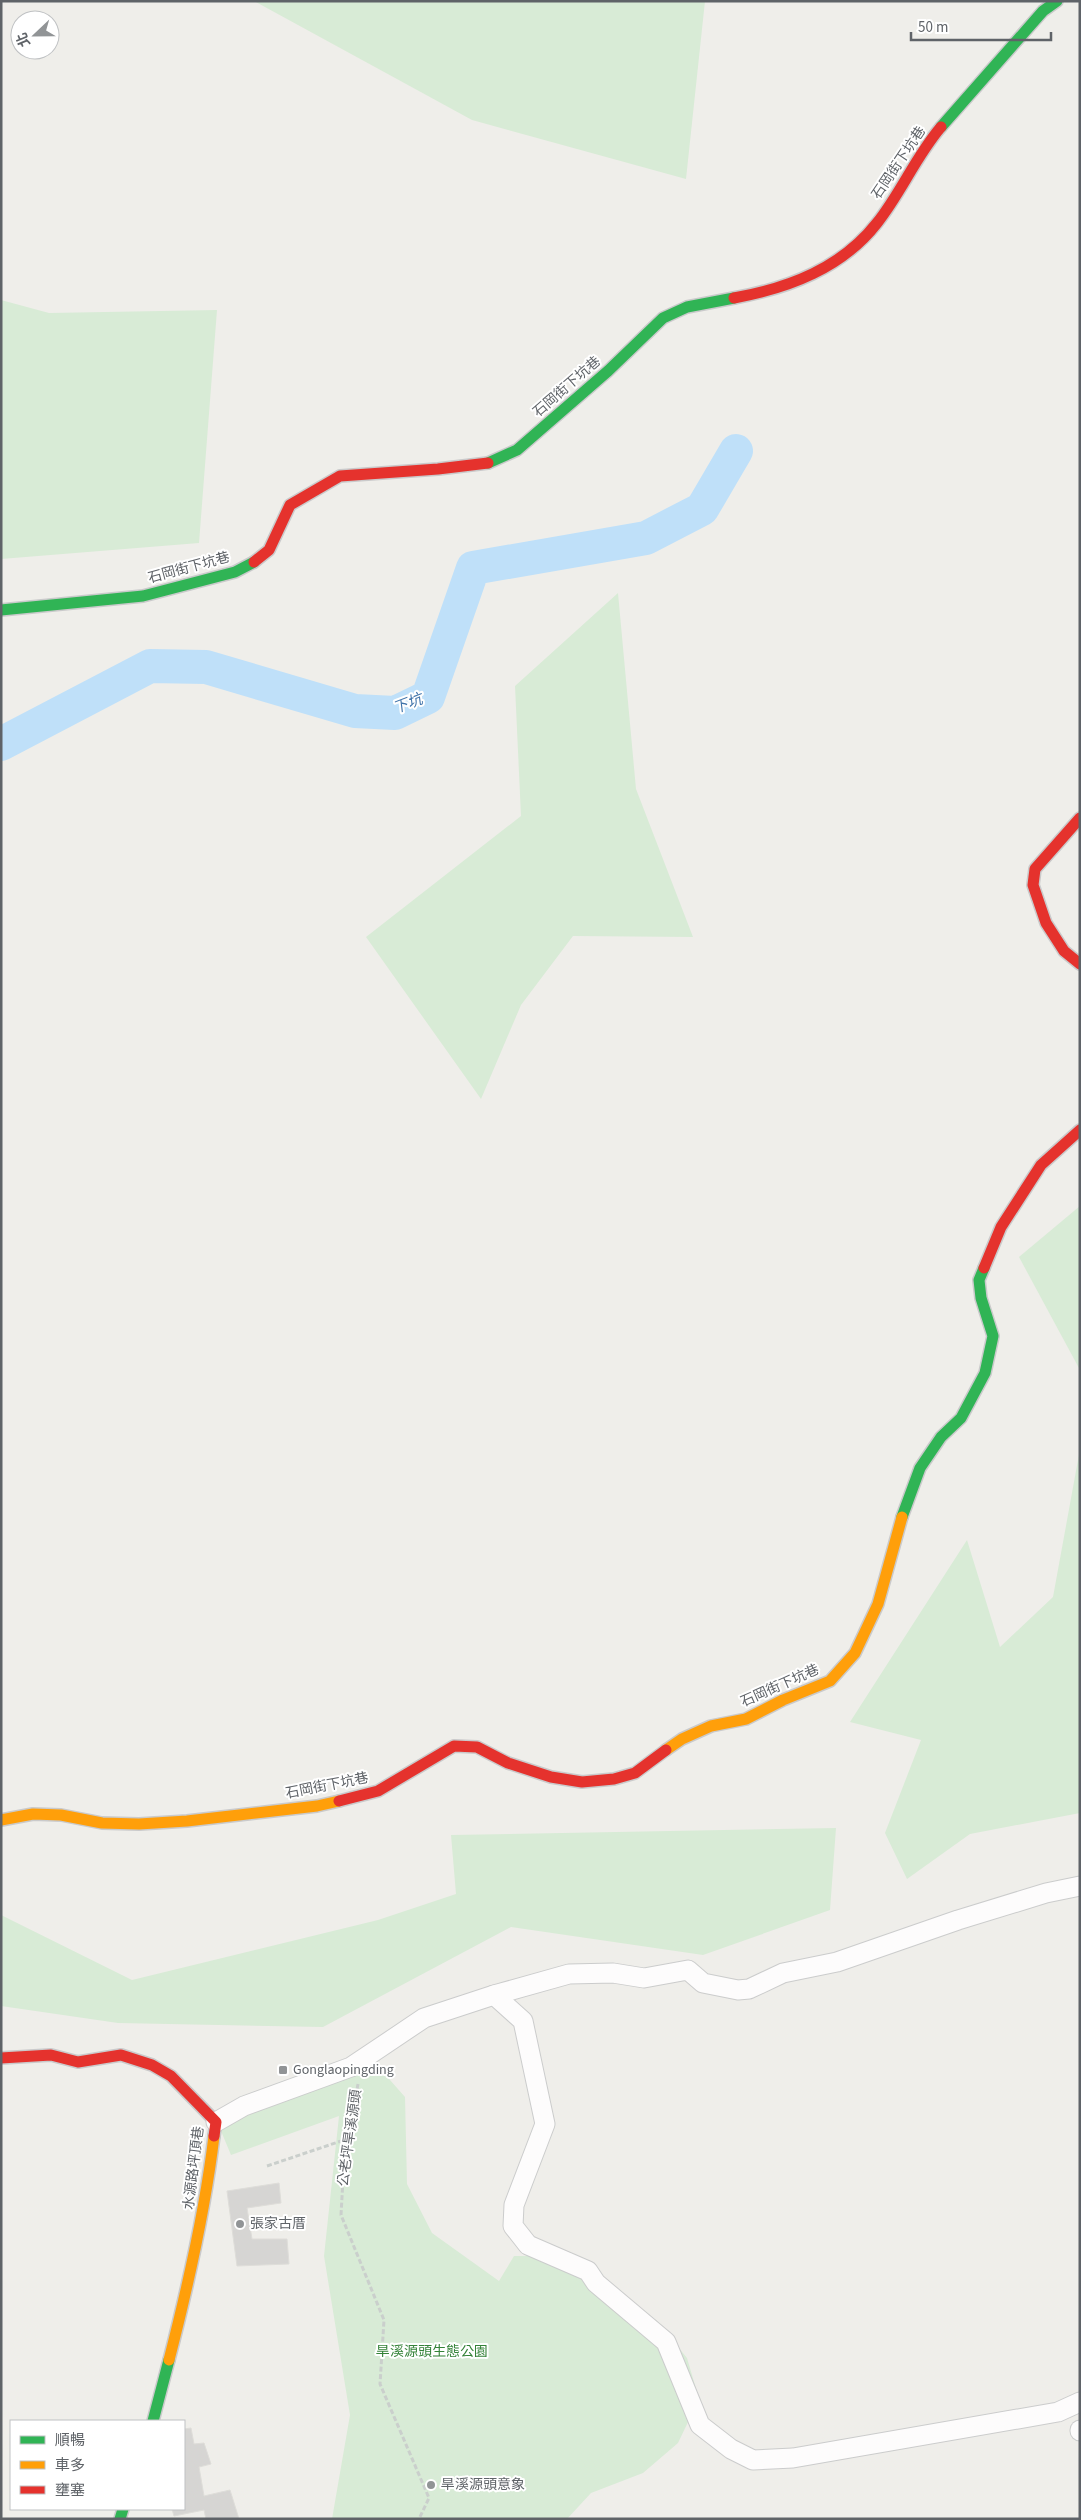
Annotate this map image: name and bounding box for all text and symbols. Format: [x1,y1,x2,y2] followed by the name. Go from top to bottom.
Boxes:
[10,10,60,60] north arrow
[911,10,1051,42] scale bar
[918,17,948,38] text: 50 m
[12,29,36,50] text: 北
[867,123,931,203] street label: 石岡街下坑巷
[529,352,605,422] street label: 石岡街下坑巷
[146,547,232,589] street label: 石岡街下坑巷
[390,688,428,719] water label: 下坑
[738,1660,822,1712] street label: 石岡街下坑巷
[284,1768,370,1804] street label: 石岡街下坑巷
[293,2060,394,2080] place label: Gonglaopingding
[277,2064,289,2076] marker: Gonglaopingding
[333,2088,367,2188] street label: 公老坪旱溪源頭
[179,2125,209,2211] street label: 水源路坪頂巷
[250,2214,306,2234] place label: 張家古厝
[234,2218,246,2230] marker: 張家古厝
[376,2342,488,2362] park label: 旱溪源頭生態公園
[10,2420,185,2510] legend
[55,2430,85,2451] text: 順暢
[55,2455,85,2476] text: 車多
[441,2475,525,2495] place label: 旱溪源頭意象
[425,2479,437,2491] marker: 旱溪源頭意象
[55,2480,85,2501] text: 壅塞

